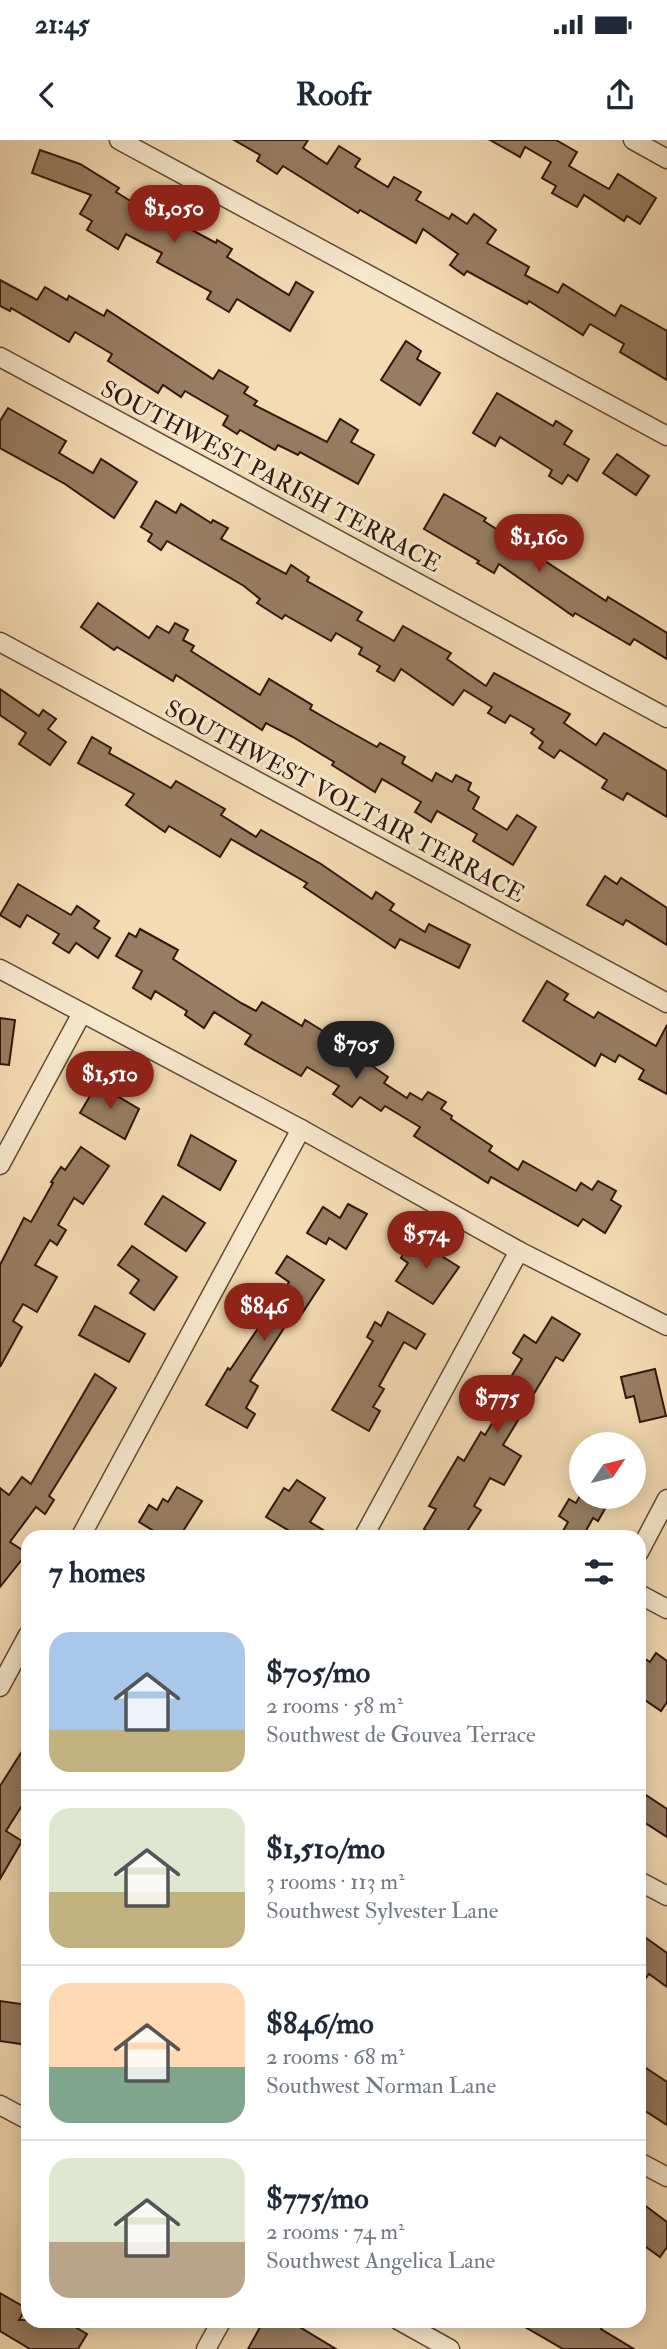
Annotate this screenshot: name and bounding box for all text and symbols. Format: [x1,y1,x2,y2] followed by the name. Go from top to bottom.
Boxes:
[35,9,89,41] text: 21:45
[296,75,371,115] text: Roofr
[28,76,66,114] icon: back
[601,76,639,114] icon: share
[117,186,231,245] pin: $1,050
[144,193,204,222] text: $1,050
[95,373,446,580] street label: SOUTHWEST PARISH TERRACE
[482,514,596,574] pin: $1,160
[510,522,568,551] text: $1,160
[159,693,530,910] street label: SOUTHWEST VOLTAIR TERRACE
[315,1021,397,1081] pin: $705
[333,1029,379,1058] text: $705
[53,1052,167,1111] pin: $1,510
[82,1059,138,1088] text: $1,510
[385,1212,467,1271] pin: $574
[403,1219,449,1248] text: $574
[223,1284,305,1343] pin: $846
[240,1291,288,1320] text: $846
[456,1376,538,1435] pin: $775
[475,1383,519,1412] text: $775
[569,1432,646,1508] north arrow
[569,1432,646,1509] map controls
[580,1553,618,1591] icon: filters
[49,1554,145,1591] text: 7 homes
[266,1654,370,1691] text: $705/mo
[105,1660,189,1744] icon: home
[266,1691,403,1720] text: 2 rooms · 58 m²
[266,1720,536,1749] text: Southwest de Gouvea Terrace
[266,1830,385,1867] text: $1,510/mo
[105,1836,189,1920] icon: home
[266,1867,405,1896] text: 3 rooms · 113 m²
[266,1896,498,1925] text: Southwest Sylvester Lane
[266,2005,374,2042] text: $846/mo
[105,2011,189,2095] icon: home
[266,2042,405,2071] text: 2 rooms · 68 m²
[266,2071,496,2100] text: Southwest Norman Lane
[266,2180,369,2217] text: $775/mo
[105,2186,189,2270] icon: home
[266,2217,405,2246] text: 2 rooms · 74 m²
[266,2246,495,2275] text: Southwest Angelica Lane

